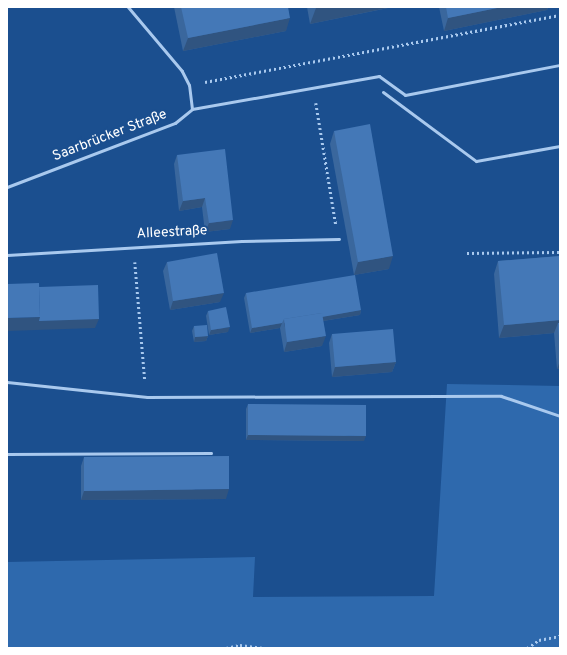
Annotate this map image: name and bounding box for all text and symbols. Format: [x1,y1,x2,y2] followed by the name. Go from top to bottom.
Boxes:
[50,106,170,166] street label: Saarbrücker Straße
[136,223,208,243] street label: Alleestraße

